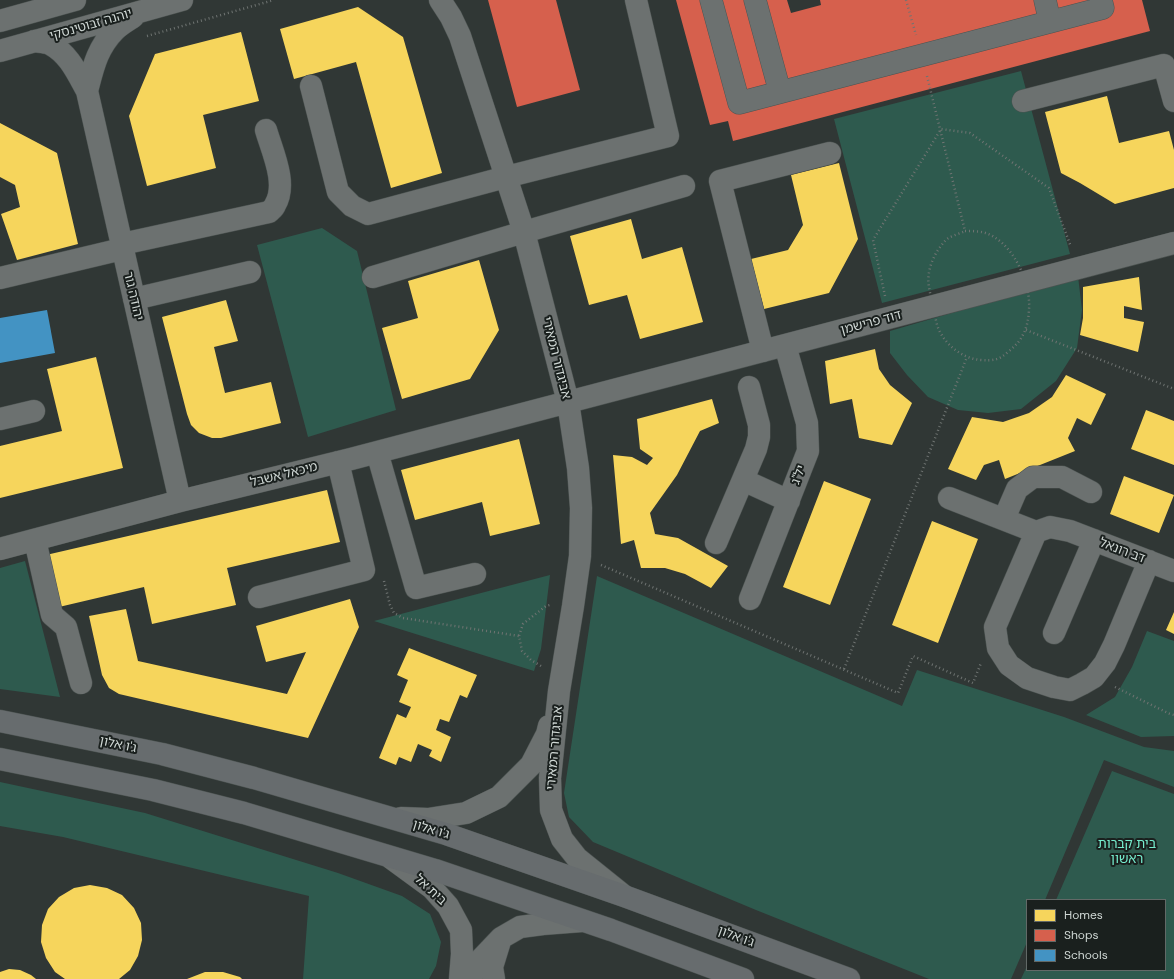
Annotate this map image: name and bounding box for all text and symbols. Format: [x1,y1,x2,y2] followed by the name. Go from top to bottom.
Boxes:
[48,6,134,44] street label: יוהנה זבוטינסקי
[120,270,146,322] street label: יהודה גור
[839,307,903,339] street label: דוד פרישמן
[538,315,574,401] street label: אביגדור המאירי
[249,459,319,491] street label: מיכאל אשבל
[788,463,810,487] street label: יל"ג
[1097,535,1147,567] street label: דב רונאל
[544,705,566,791] street label: אביגדור המאירי
[98,733,138,757] street label: ג'ו אלון
[411,817,451,843] street label: ג'ו אלון
[1098,837,1156,868] park label: בית קברות ראשון
[411,871,449,909] street label: בית אל
[1026,899,1166,971] legend
[1064,907,1103,923] text: Homes
[716,923,756,951] street label: ג'ו אלון
[1064,927,1099,943] text: Shops
[1064,947,1108,963] text: Schools

